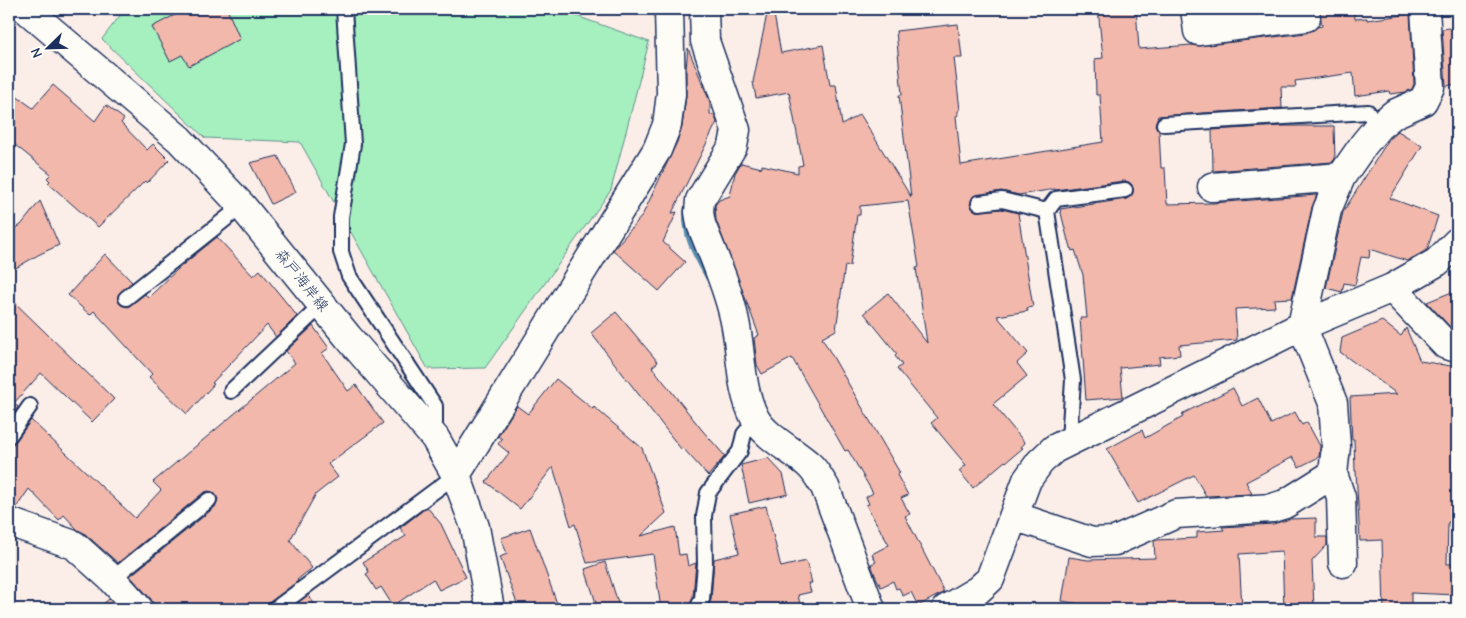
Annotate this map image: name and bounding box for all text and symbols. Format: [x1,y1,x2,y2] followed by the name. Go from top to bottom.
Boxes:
[22,22,72,72] north arrow
[27,45,46,60] text: N
[271,245,333,315] street label: 森戸海岸線

